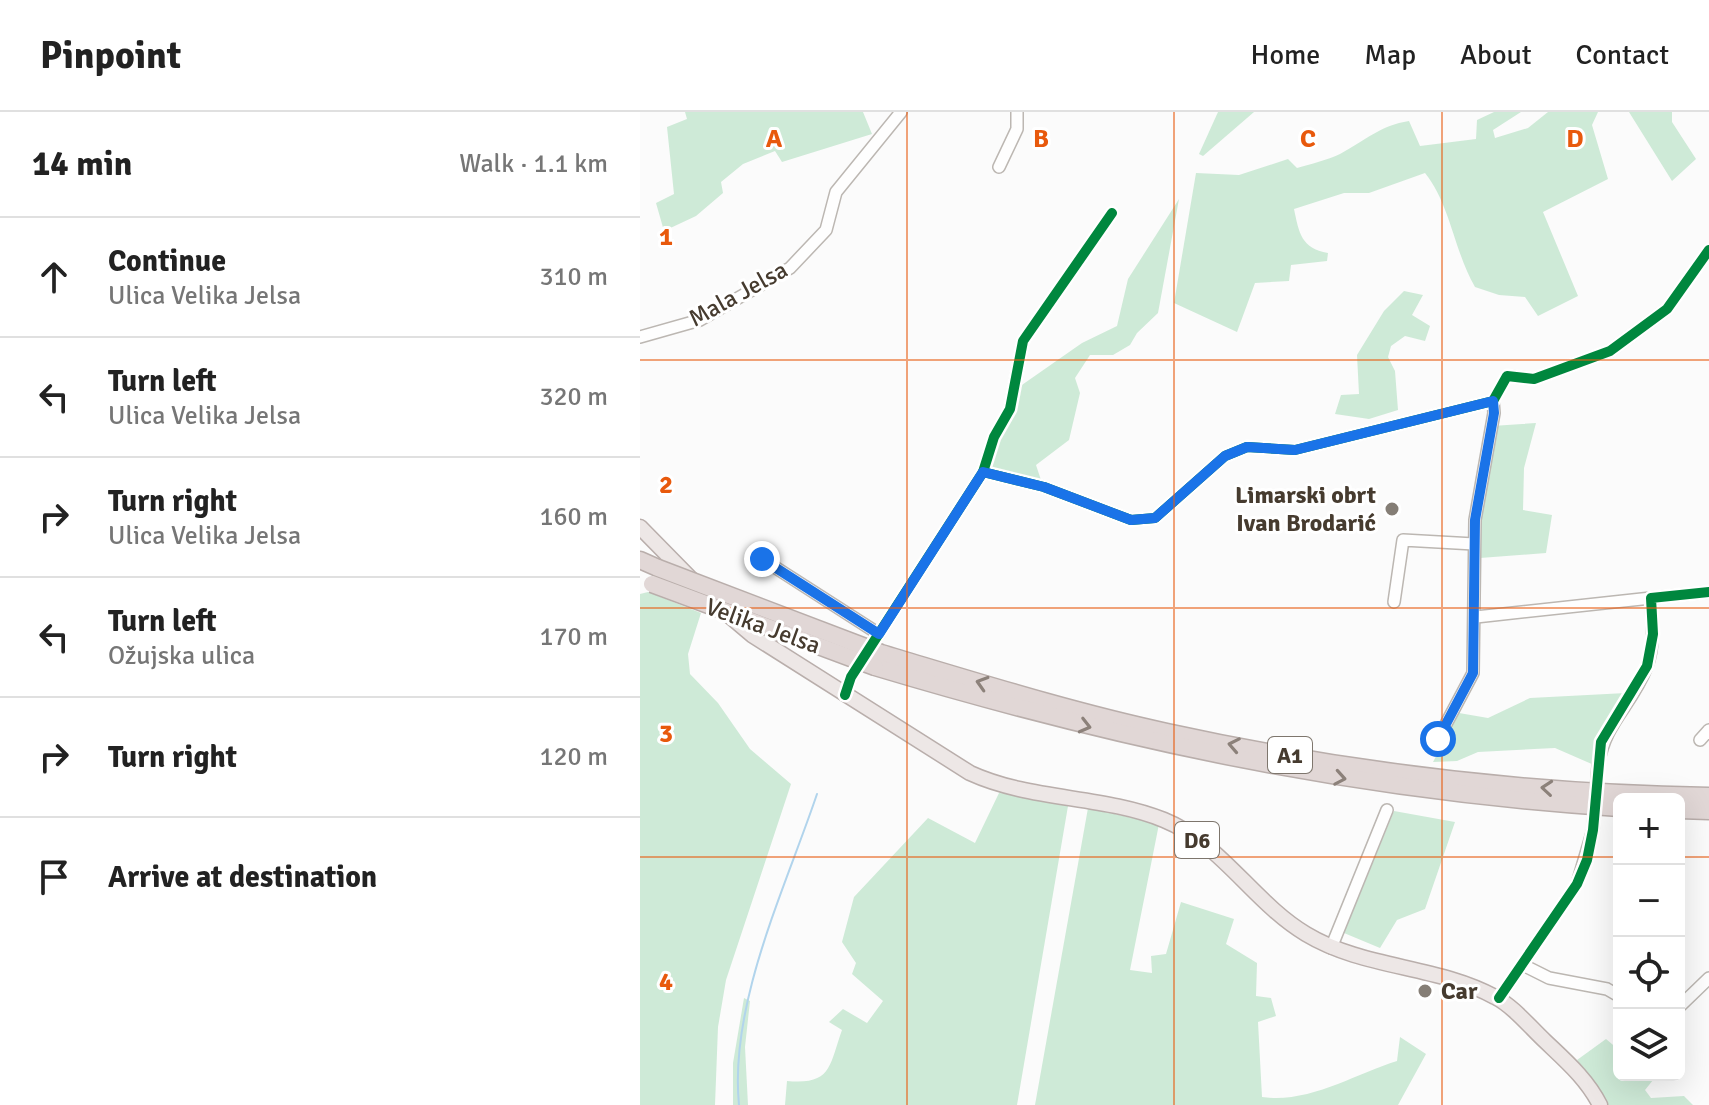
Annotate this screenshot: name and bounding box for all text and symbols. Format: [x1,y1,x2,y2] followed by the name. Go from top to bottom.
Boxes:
[40,32,181,79] text: Pinpoint
[1251,38,1320,72] text: Home
[1364,38,1416,72] text: Map
[1460,38,1532,72] text: About
[1576,38,1669,72] text: Contact
[766,123,783,155] text: A
[1033,123,1049,155] text: B
[1300,123,1316,155] text: C
[1566,123,1584,155] text: D
[32,143,132,185] text: 14 min
[459,148,608,180] text: Walk · 1.1 km
[659,221,673,253] text: 1
[108,243,226,280] text: Continue
[32,255,76,299] icon: ahead
[683,255,793,333] street label: Mala Jelsa
[539,261,608,293] text: 310 m
[108,280,301,312] text: Ulica Velika Jelsa
[108,363,217,400] text: Turn left
[32,375,76,419] icon: left
[539,381,608,413] text: 320 m
[108,400,301,432] text: Ulica Velika Jelsa
[659,469,673,501] text: 2
[1235,480,1376,538] place label: Limarski obrt Ivan Brodarić
[108,483,237,520] text: Turn right
[32,495,76,539] icon: right
[1383,500,1401,518] marker: Limarski obrt Ivan Brodarić
[539,501,608,533] text: 160 m
[108,520,301,552] text: Ulica Velika Jelsa
[744,541,780,577] route end
[701,591,825,661] street label: Velika Jelsa
[108,603,217,640] text: Turn left
[32,615,76,659] icon: left
[539,621,608,653] text: 170 m
[108,640,255,672] text: Ožujska ulica
[976,676,989,692] one-way arrow
[1077,717,1091,734] one-way arrow
[659,718,673,750] text: 3
[1420,721,1456,757] route start
[32,735,76,779] icon: right
[1228,737,1241,754] one-way arrow
[1268,737,1312,773] road number: A1
[108,739,237,776] text: Turn right
[539,741,608,773] text: 120 m
[1333,769,1346,786] one-way arrow
[1540,780,1553,797] one-way arrow
[1613,793,1685,1081] map controls
[1613,793,1685,865] button: +
[1175,822,1219,858] road number: D6
[32,855,76,899] icon: arrive
[108,859,377,896] text: Arrive at destination
[1613,865,1685,937] button: −
[1613,937,1685,1009] button: locate
[659,966,673,998] text: 4
[1441,976,1478,1006] place label: Car
[1416,982,1434,1000] marker: Car
[1613,1009,1685,1081] button: layers

